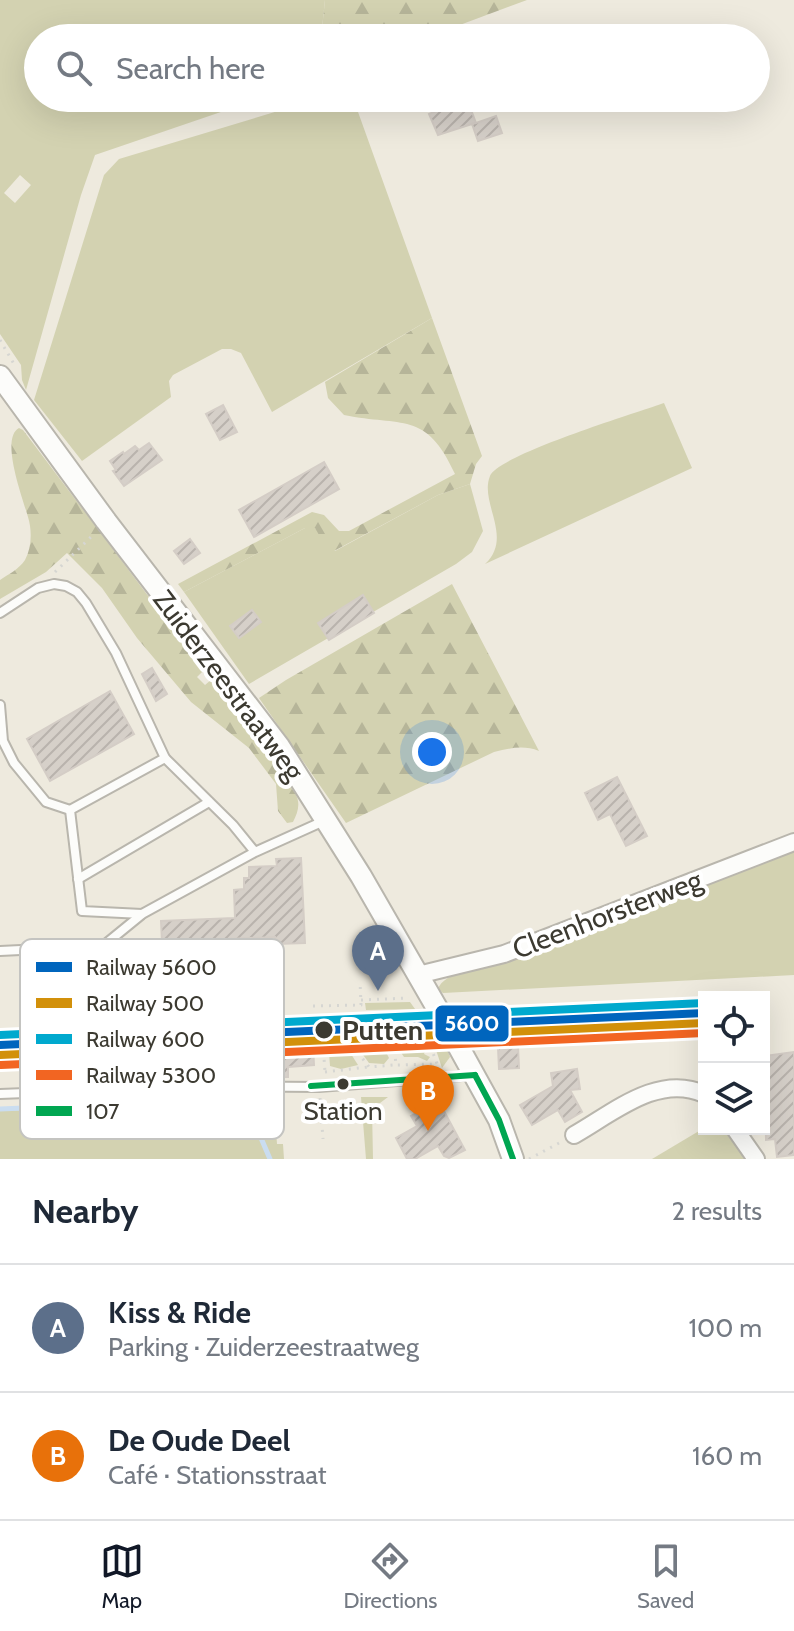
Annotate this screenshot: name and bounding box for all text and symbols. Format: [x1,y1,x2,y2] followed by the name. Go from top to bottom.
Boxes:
[24,24,770,112] search box
[52,46,96,90] icon: search
[116,50,265,87] text: Search here
[146,583,312,788] street label: Zuiderzeestraatweg
[412,732,452,772] your location
[508,862,707,966] street label: Cleenhorsterweg
[352,925,404,991] pin: A
[20,939,284,1139] legend
[86,954,217,981] text: Railway 5600
[86,990,204,1017] text: Railway 500
[698,991,770,1135] map controls
[698,991,770,1063] button: locate
[434,1004,510,1043] line badge: 5600
[444,1010,500,1037] text: 5600
[342,1013,423,1047] place label: Putten
[313,1019,335,1041] marker: Putten
[86,1026,205,1053] text: Railway 600
[86,1062,216,1089] text: Railway 5300
[698,1063,770,1135] button: layers
[402,1065,454,1131] pin: B
[335,1076,351,1092] marker: Station
[304,1095,382,1127] place label: Station
[86,1098,119,1125] text: 107
[32,1190,139,1232] text: Nearby
[671,1195,762,1227] text: 2 results
[108,1294,251,1331] text: Kiss & Ride
[50,1312,66,1344] text: A
[689,1312,762,1344] text: 100 m
[108,1331,419,1363] text: Parking · Zuiderzeestraatweg
[108,1422,290,1459] text: De Oude Deel
[50,1440,66,1472] text: B
[692,1440,762,1472] text: 160 m
[108,1459,327,1491] text: Café · Stationsstraat
[100,1539,144,1614] tab: Map
[343,1539,437,1614] tab: Directions
[637,1539,694,1614] tab: Saved

